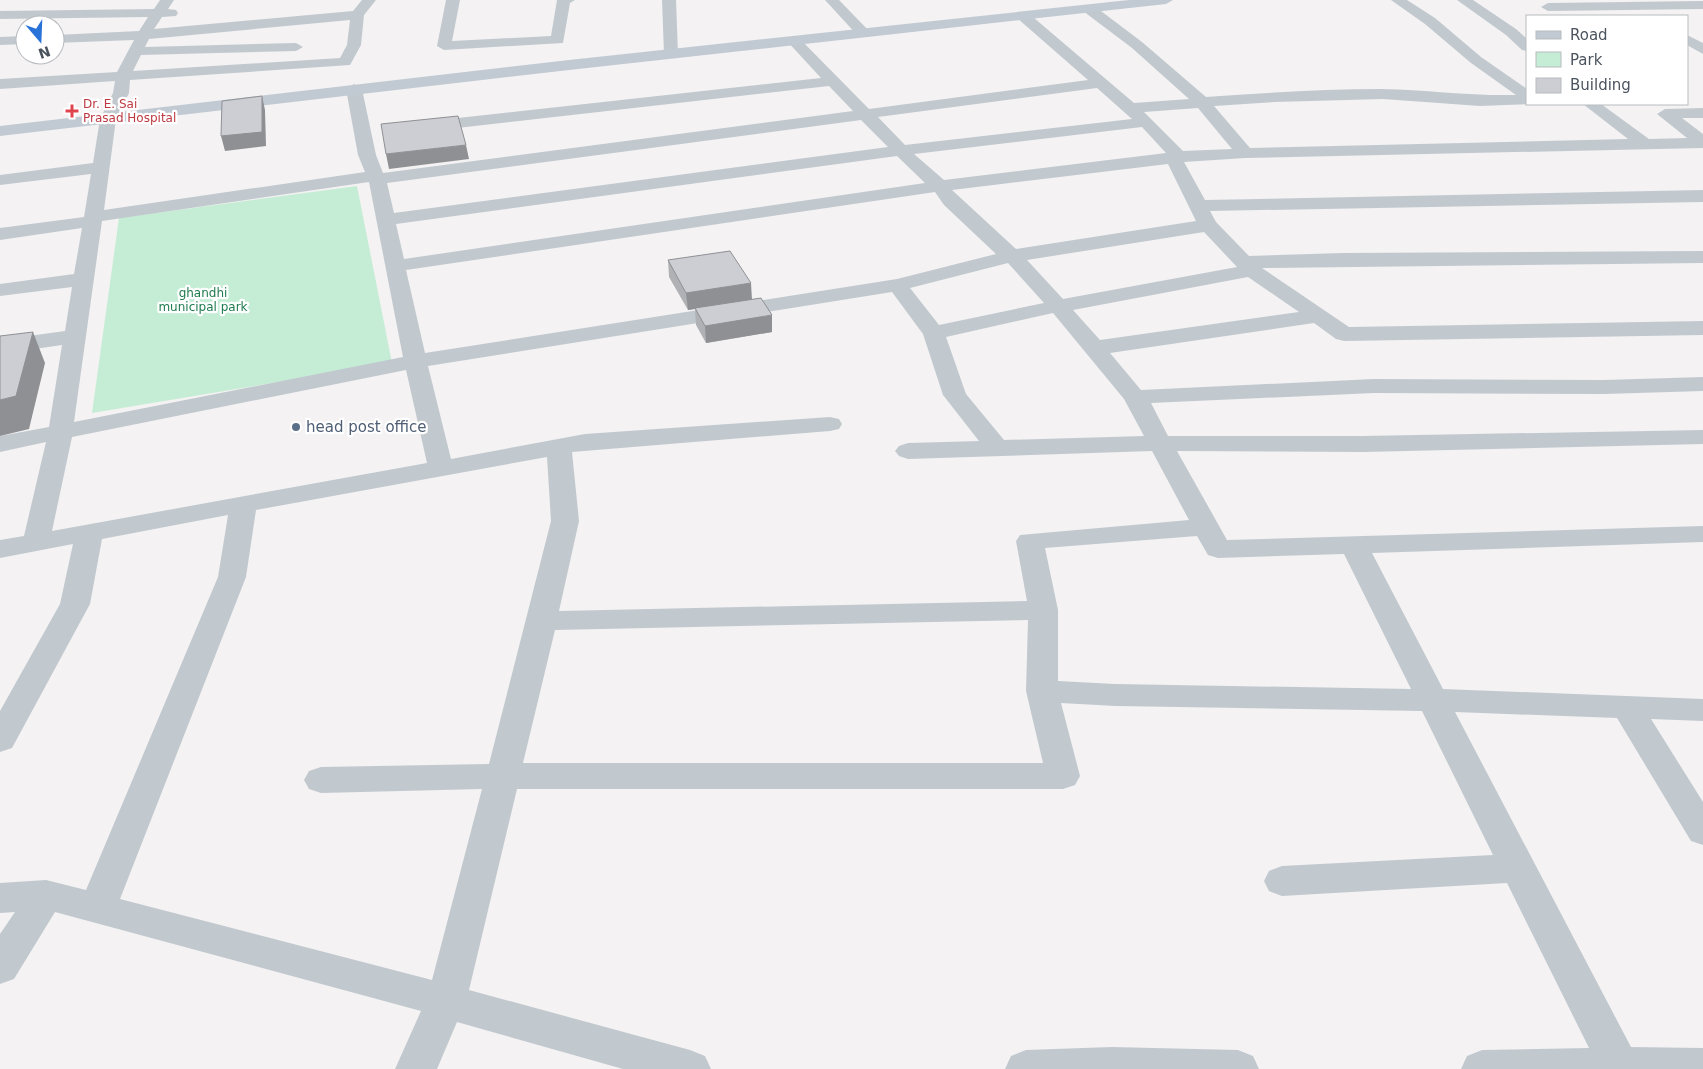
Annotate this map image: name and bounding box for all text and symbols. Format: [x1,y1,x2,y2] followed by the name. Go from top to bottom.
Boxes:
[15,15,65,65] north arrow
[1526,15,1688,105] legend
[1570,26,1608,44] text: Road
[36,43,52,62] text: N
[1570,51,1603,69] text: Park
[1570,76,1631,94] text: Building
[83,97,176,125] place label: Dr. E. Sai Prasad Hospital
[65,104,79,118] marker: Dr. E. Sai Prasad Hospital
[158,286,248,314] park label: ghandhi municipal park
[306,418,427,436] place label: head post office
[290,421,302,433] marker: head post office

